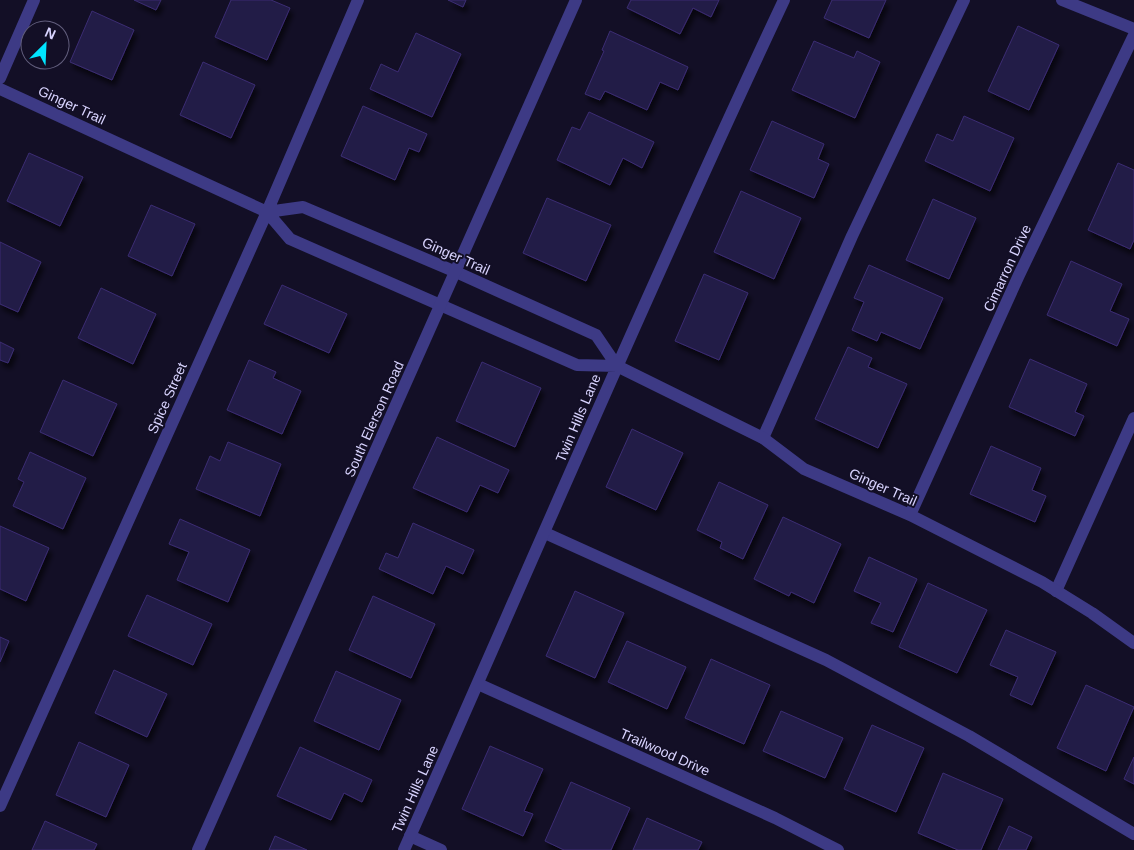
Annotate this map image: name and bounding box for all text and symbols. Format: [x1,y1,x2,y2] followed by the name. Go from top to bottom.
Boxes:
[20,20,70,70] north arrow
[42,24,58,42] text: N
[36,82,108,128] street label: Ginger Trail
[980,222,1034,314] street label: Cimarron Drive
[420,234,492,278] street label: Ginger Trail
[341,359,407,479] street label: South Elerson Road
[144,360,190,436] street label: Spice Street
[552,371,604,464] street label: Twin Hills Lane
[847,465,919,509] street label: Ginger Trail
[618,725,713,779] street label: Trailwood Drive
[389,743,442,835] street label: Twin Hills Lane

